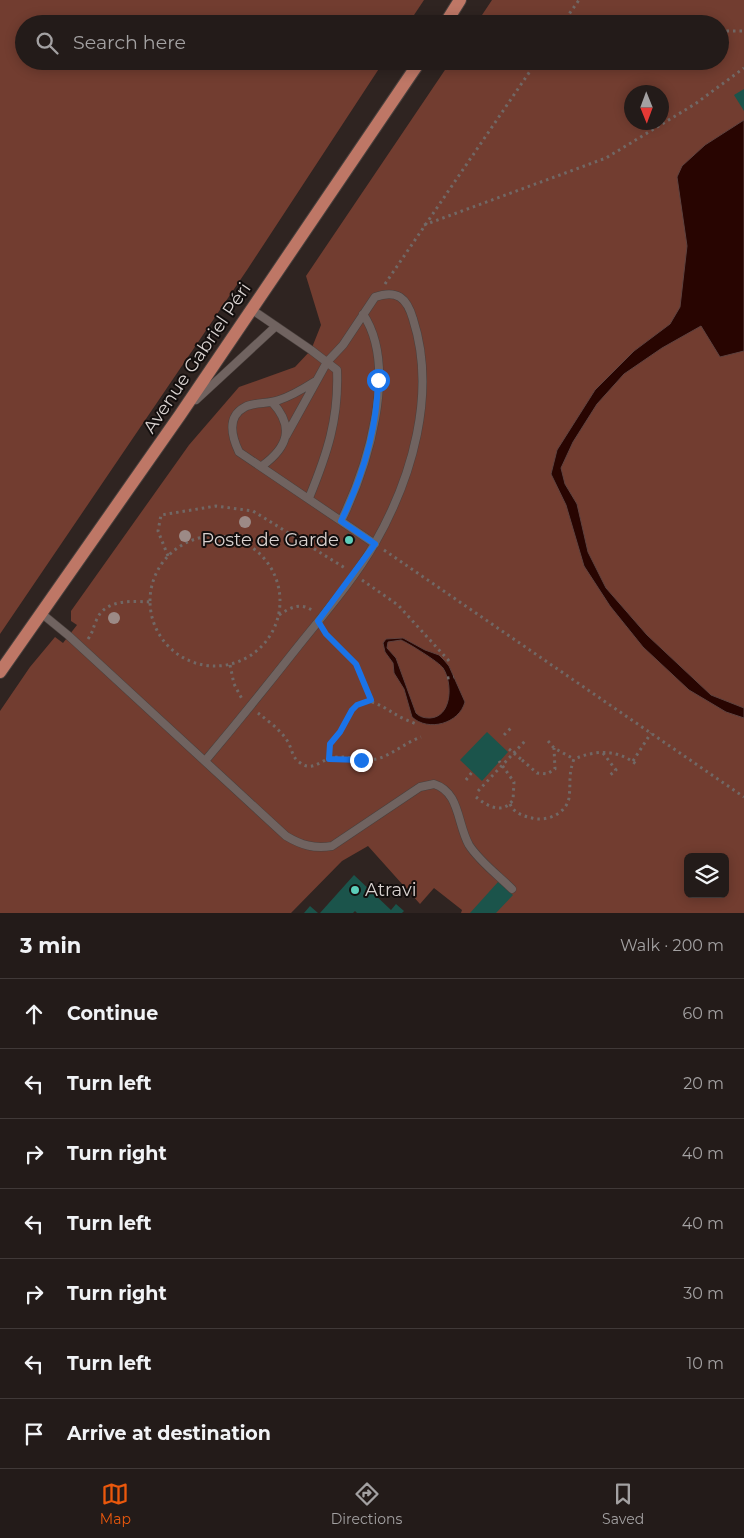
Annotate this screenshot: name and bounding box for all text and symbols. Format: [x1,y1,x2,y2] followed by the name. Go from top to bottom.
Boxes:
[15,15,729,70] search box
[33,29,61,57] icon: search
[73,31,186,54] text: Search here
[624,85,669,130] north arrow
[138,278,256,438] street label: Avenue Gabriel Péri
[367,369,390,392] route start
[201,529,339,551] place label: Poste de Garde
[343,534,355,546] marker: Poste de Garde
[350,749,373,772] route end
[684,853,729,898] map controls
[684,853,729,898] button: layers
[365,879,417,901] place label: Atravi
[349,884,361,896] marker: Atravi
[20,933,81,958] text: 3 min
[620,936,724,955] text: Walk · 200 m
[20,1000,48,1028] icon: ahead
[67,1002,158,1025] text: Continue
[682,1004,724,1023] text: 60 m
[20,1070,48,1098] icon: left
[67,1072,152,1095] text: Turn left
[683,1074,724,1093] text: 20 m
[20,1140,48,1168] icon: right
[67,1142,167,1165] text: Turn right
[682,1144,724,1163] text: 40 m
[20,1210,48,1238] icon: left
[67,1212,152,1235] text: Turn left
[682,1214,724,1233] text: 40 m
[20,1280,48,1308] icon: right
[67,1282,167,1305] text: Turn right
[683,1284,724,1303] text: 30 m
[20,1350,48,1378] icon: left
[67,1352,152,1375] text: Turn left
[686,1354,724,1373] text: 10 m
[20,1420,48,1448] icon: arrive
[67,1422,271,1445] text: Arrive at destination
[100,1480,131,1528] tab: Map
[331,1480,402,1528] tab: Directions
[602,1480,644,1528] tab: Saved

